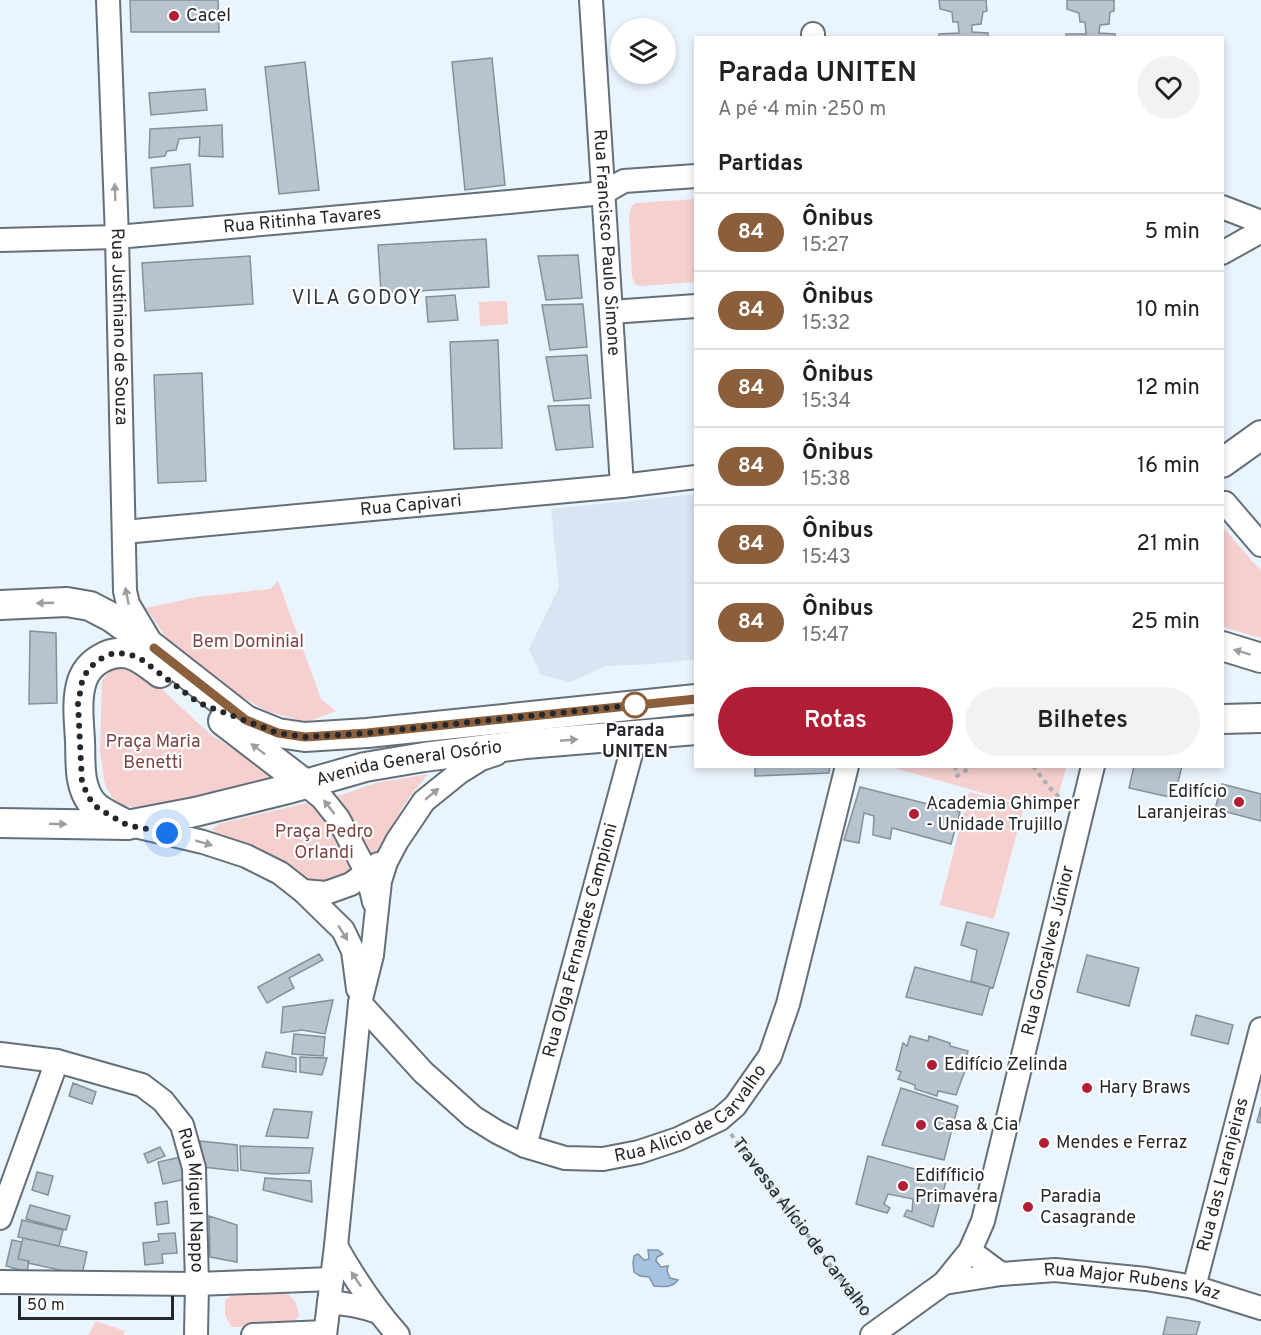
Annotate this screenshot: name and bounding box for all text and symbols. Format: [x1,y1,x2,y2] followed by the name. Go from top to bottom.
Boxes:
[186,5,231,28] place label: Cacel
[167,9,181,23] marker: Cacel
[610,18,676,84] map controls
[610,18,676,84] button: layers
[718,56,917,92] text: Parada UNITEN
[1137,56,1200,119] button: heart
[718,97,886,123] text: A pé · 4 min · 250 m
[588,128,625,357] street label: Rua Francisco Paulo Simone
[718,151,803,178] text: Partidas
[111,182,120,201] one-way arrow
[222,202,382,239] street label: Rua Ritinha Tavares
[802,206,874,233] text: Ônibus
[738,219,764,246] text: 84
[1145,219,1200,246] text: 5 min
[105,228,133,426] street label: Rua Justiniano de Souza
[802,233,849,259] text: 15:27
[802,284,874,311] text: Ônibus
[292,286,422,312] district label: VILA GODOY
[738,297,764,324] text: 84
[1136,297,1200,324] text: 10 min
[802,311,850,337] text: 15:32
[802,362,874,389] text: Ônibus
[738,375,764,402] text: 84
[1137,375,1200,402] text: 12 min
[802,389,851,415] text: 15:34
[802,440,874,467] text: Ônibus
[738,453,764,480] text: 84
[1137,453,1200,480] text: 16 min
[802,467,851,493] text: 15:38
[359,489,463,522] street label: Rua Capivari
[802,518,874,545] text: Ônibus
[738,531,764,558] text: 84
[1137,531,1200,558] text: 21 min
[802,545,851,571] text: 15:43
[122,586,131,605] one-way arrow
[802,596,874,623] text: Ônibus
[36,598,55,607] one-way arrow
[738,609,764,636] text: 84
[1131,609,1200,636] text: 25 min
[802,623,849,649] text: 15:47
[192,631,304,654] park label: Bem Dominial
[1233,647,1251,657] one-way arrow
[718,687,953,756] button: Rotas
[965,687,1200,756] button: Bilhetes
[622,692,648,718] marker: Parada UNITEN
[602,720,668,764] place label: Parada UNITEN
[106,731,200,775] park label: Praça Maria Benetti
[560,735,579,745] one-way arrow
[313,736,503,792] street label: Avenida General Osório
[251,743,266,755] one-way arrow
[1137,781,1227,825] place label: Edifício Laranjeiras
[424,788,440,801] one-way arrow
[926,793,1080,837] place label: Academia Ghimper - Unidade Trujillo
[1232,795,1246,809] marker: Edifício Laranjeiras
[324,800,336,815] one-way arrow
[907,807,921,821] marker: Academia Ghimper - Unidade Trujillo
[152,818,182,848] your location
[49,819,68,829] one-way arrow
[275,821,373,865] park label: Praça Pedro Orlandi
[538,821,623,1060] street label: Rua Olga Fernandes Campioni
[195,839,213,848] one-way arrow
[1017,863,1080,1038] street label: Rua Gonçalves Júnior
[338,924,349,941] one-way arrow
[944,1054,1068,1077] place label: Edifício Zelinda
[925,1058,939,1072] marker: Edifício Zelinda
[612,1060,772,1168] street label: Rua Alicio de Carvalho
[1099,1077,1191,1100] place label: Hary Braws
[1080,1081,1094,1095] marker: Hary Braws
[1192,1095,1254,1254] street label: Rua das Laranjeiras
[933,1114,1018,1137] place label: Casa & Cia
[914,1118,928,1132] marker: Casa & Cia
[172,1125,208,1273] street label: Rua Miguel Nappo
[1056,1132,1188,1155] place label: Mendes e Ferraz
[726,1133,877,1321] street label: Travessa Alício de Carvalho
[1037,1136,1051,1150] marker: Mendes e Ferraz
[915,1165,998,1209] place label: Edifíficio Primavera
[896,1179,910,1193] marker: Edifíficio Primavera
[1040,1186,1136,1230] place label: Paradia Casagrande
[1021,1200,1035,1214] marker: Paradia Casagrande
[1043,1259,1223,1306] street label: Rua Major Rubens Vaz
[350,1272,362,1288] one-way arrow
[18,1293,174,1320] scale bar
[27,1296,65,1316] text: 50 m

